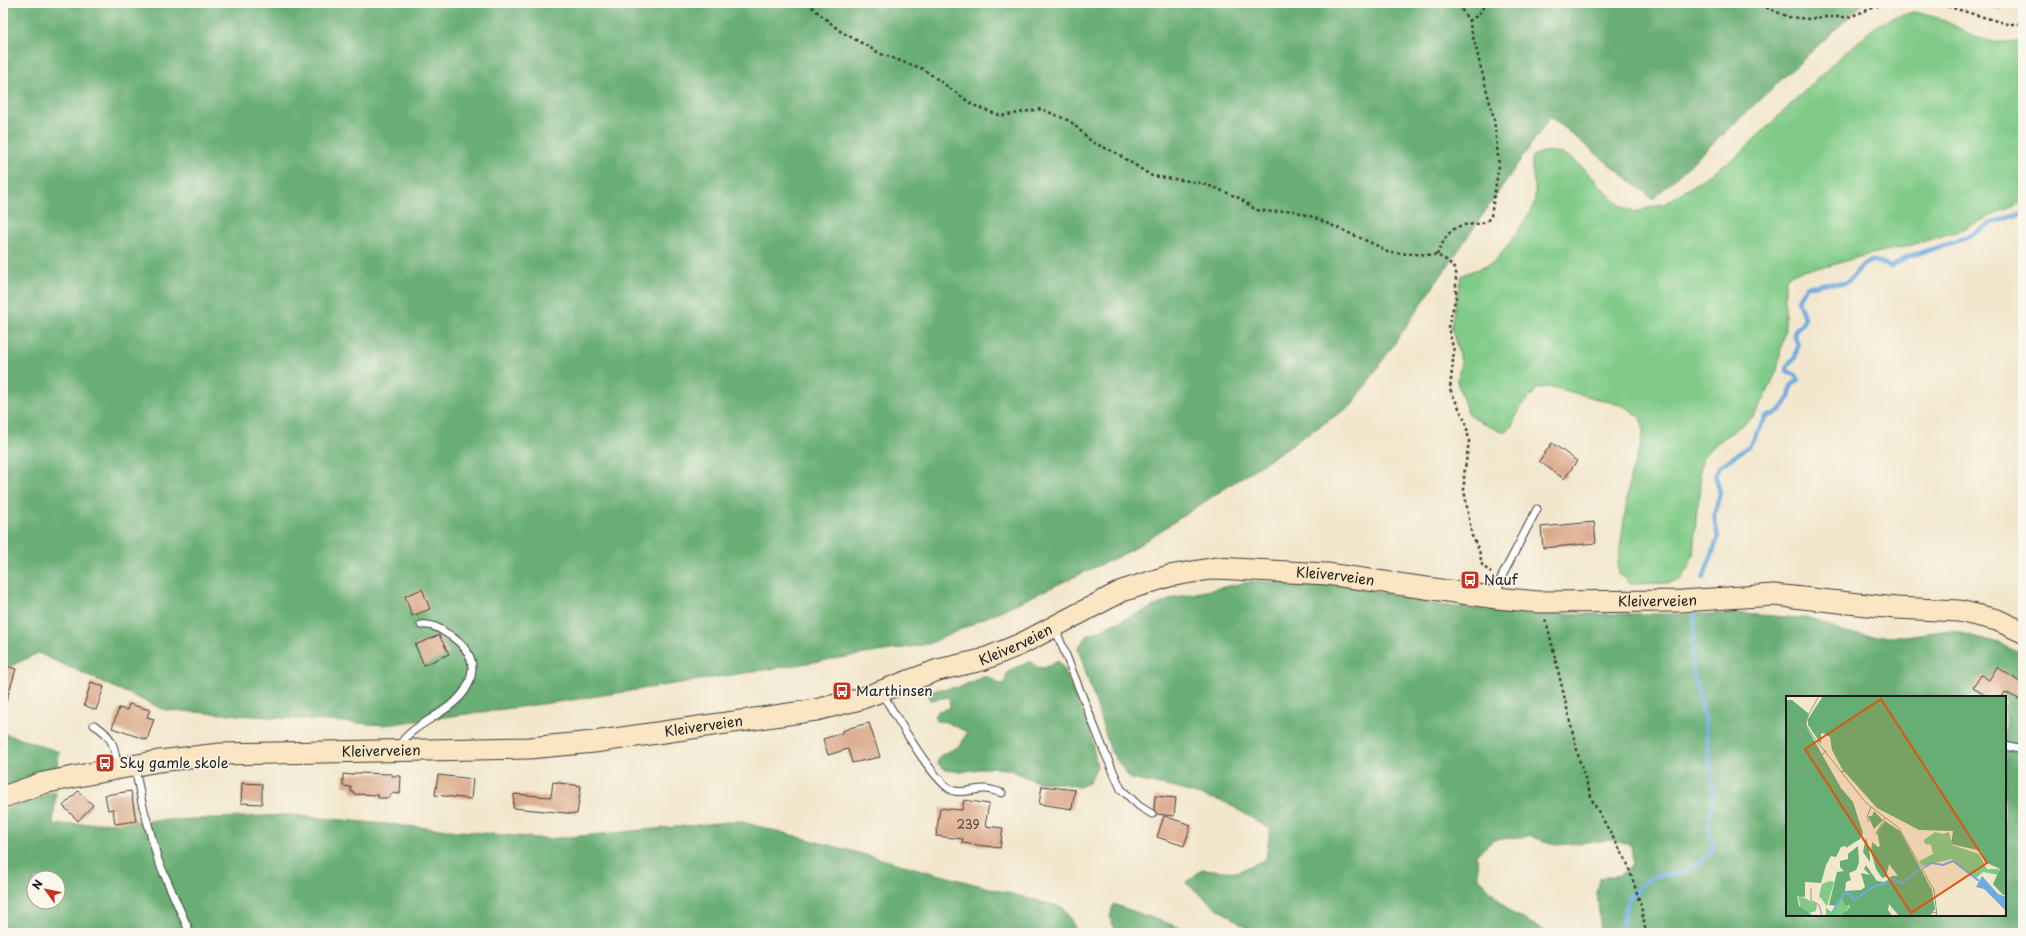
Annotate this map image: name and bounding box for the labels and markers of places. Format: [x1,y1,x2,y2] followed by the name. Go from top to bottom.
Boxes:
[1459,569,1481,591] bus stop icon: Nauf
[1484,569,1519,590] place label: Nauf
[831,680,853,702] bus stop icon: Marthinsen
[856,680,933,701] place label: Marthinsen
[94,752,116,774] bus stop icon: Sky gamle skole
[119,752,229,773] place label: Sky gamle skole

